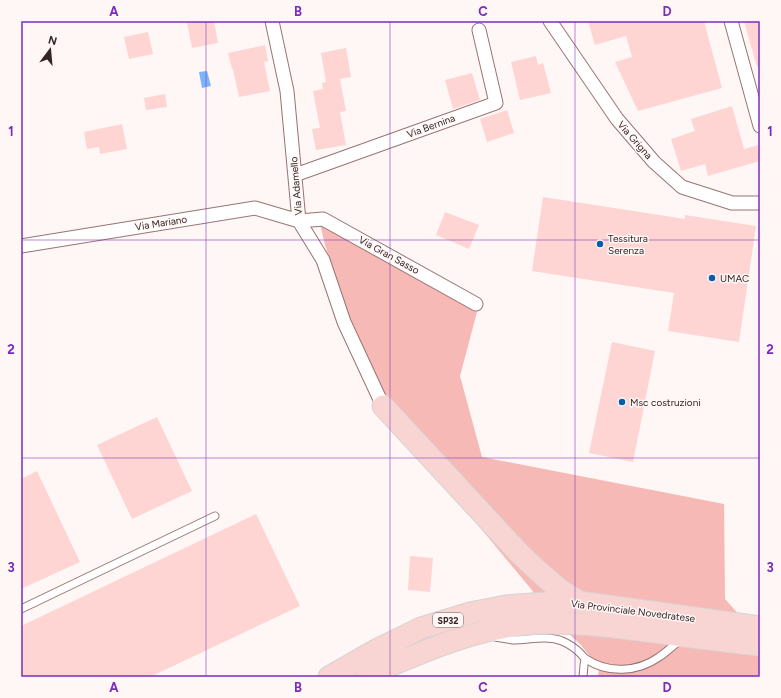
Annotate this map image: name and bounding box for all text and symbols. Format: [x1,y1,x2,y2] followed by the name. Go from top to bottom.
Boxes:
[109,4,119,19] text: A
[294,4,302,19] text: B
[478,4,488,19] text: C
[662,4,672,19] text: D
[30,30,70,70] north arrow
[47,33,59,48] text: N
[405,111,457,141] street label: Via Bernina
[615,118,655,162] street label: Via Grigna
[8,124,14,139] text: 1
[767,124,773,139] text: 1
[287,156,305,216] street label: Via Adamello
[134,212,188,234] street label: Via Mariano
[608,232,648,257] place label: Tessitura Serenza
[356,233,422,277] street label: Via Gran Sasso
[595,239,605,249] marker: Tessitura Serenza
[720,272,749,285] place label: UMAC
[707,273,717,283] marker: UMAC
[7,342,15,357] text: 2
[766,342,774,357] text: 2
[630,396,701,409] place label: Msc costruzioni
[617,397,627,407] marker: Msc costruzioni
[7,560,15,575] text: 3
[766,560,774,575] text: 3
[570,597,697,625] street label: Via Provinciale Novedratese
[433,613,463,627] road number: SP32
[109,680,119,695] text: A
[294,680,302,695] text: B
[478,680,488,695] text: C
[662,680,672,695] text: D

